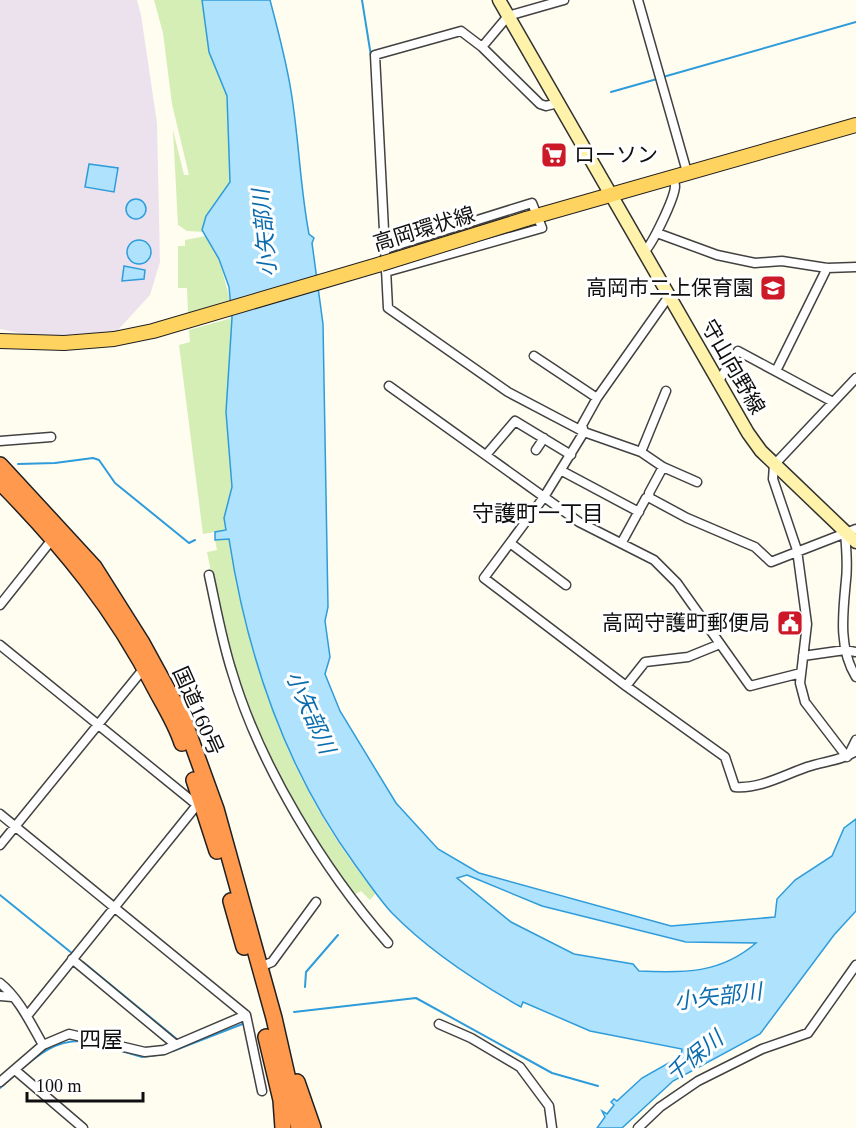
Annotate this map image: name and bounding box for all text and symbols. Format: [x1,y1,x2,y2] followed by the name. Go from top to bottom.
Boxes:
[539,140,569,170] supermarket icon: ローソン
[574,143,658,167] place label: ローソン
[248,186,281,278] water label: 小矢部川
[370,202,478,256] street label: 高岡環状線
[758,273,788,303] school or university icon: 高岡市二上保育園
[586,276,754,300] place label: 高岡市二上保育園
[696,316,770,418] street label: 守山向野線
[472,501,604,526] district label: 守護町一丁目
[775,608,805,638] public building icon: 高岡守護町郵便局
[602,611,770,635] place label: 高岡守護町郵便局
[168,663,228,759] street label: 国道160号
[281,667,341,759] water label: 小矢部川
[673,978,765,1014] water label: 小矢部川
[661,1025,729,1087] water label: 千保川
[79,1027,123,1052] district label: 四屋
[27,1065,142,1103] scale bar
[36,1076,82,1096] text: 100 m

